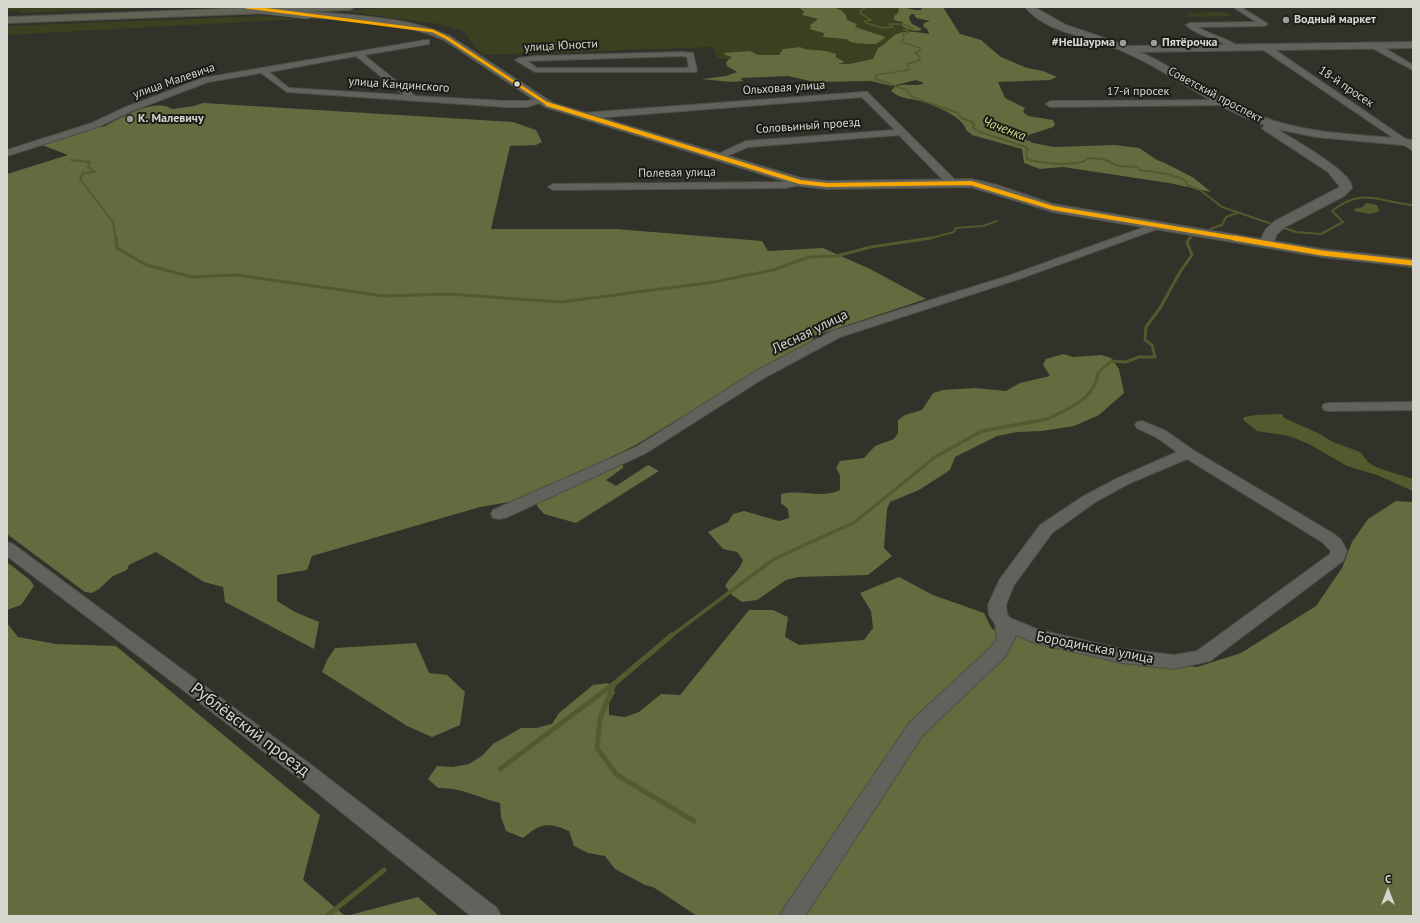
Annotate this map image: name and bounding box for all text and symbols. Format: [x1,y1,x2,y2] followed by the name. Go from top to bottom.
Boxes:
[1294,13,1376,27] place label: Водный маркет
[1281,15,1291,25] marker: Водный маркет
[1052,36,1115,50] place label: #НеШаурма
[1162,36,1218,50] place label: Пятёрочка
[524,37,598,55] street label: улица Юности
[1118,38,1128,48] marker: #НеШаурма
[1149,38,1159,48] marker: Пятёрочка
[131,60,217,102] street label: улица Малевича
[1316,63,1376,111] street label: 18-й просек
[1165,64,1265,126] street label: Советский проспект
[348,74,450,96] street label: улица Кандинского
[742,78,826,98] street label: Ольховая улица
[512,79,522,89] unlabelled marker
[1107,85,1169,99] street label: 17-й просек
[138,112,204,126] place label: К. Малевичу
[125,114,135,124] marker: К. Малевичу
[980,114,1028,144] water label: Чаченка
[755,115,861,137] street label: Соловьиный проезд
[638,165,716,181] street label: Полевая улица
[769,306,851,358] street label: Лесная улица
[1035,628,1155,668] street label: Бородинская улица
[186,679,314,781] street label: Рублёвский проезд
[1368,871,1408,911] north arrow
[1385,872,1391,886] text: С

